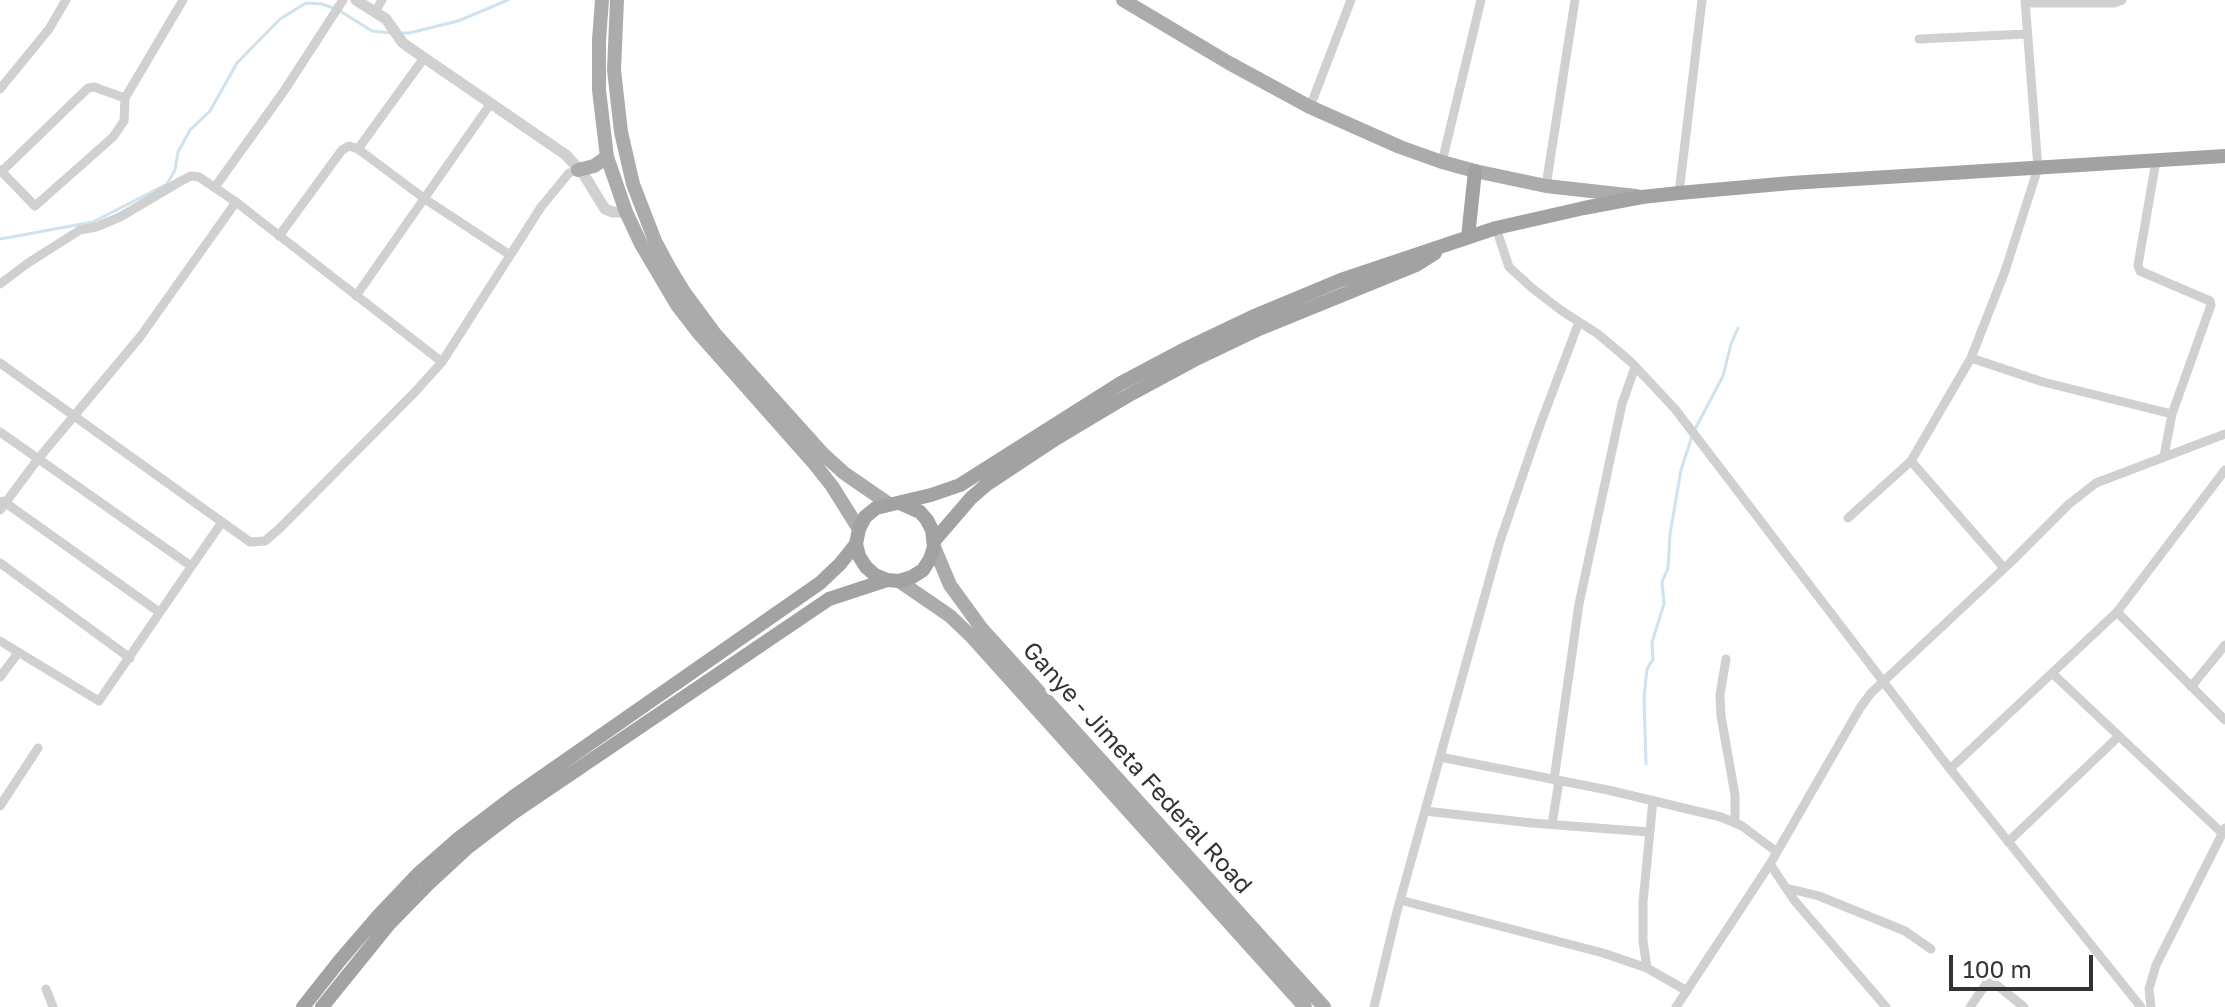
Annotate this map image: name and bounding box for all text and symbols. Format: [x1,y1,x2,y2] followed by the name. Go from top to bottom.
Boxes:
[1016,636,1258,900] street label: Ganye - Jimeta Federal Road
[1953,939,2097,989] scale bar
[1963,954,2032,983] text: 100 m

